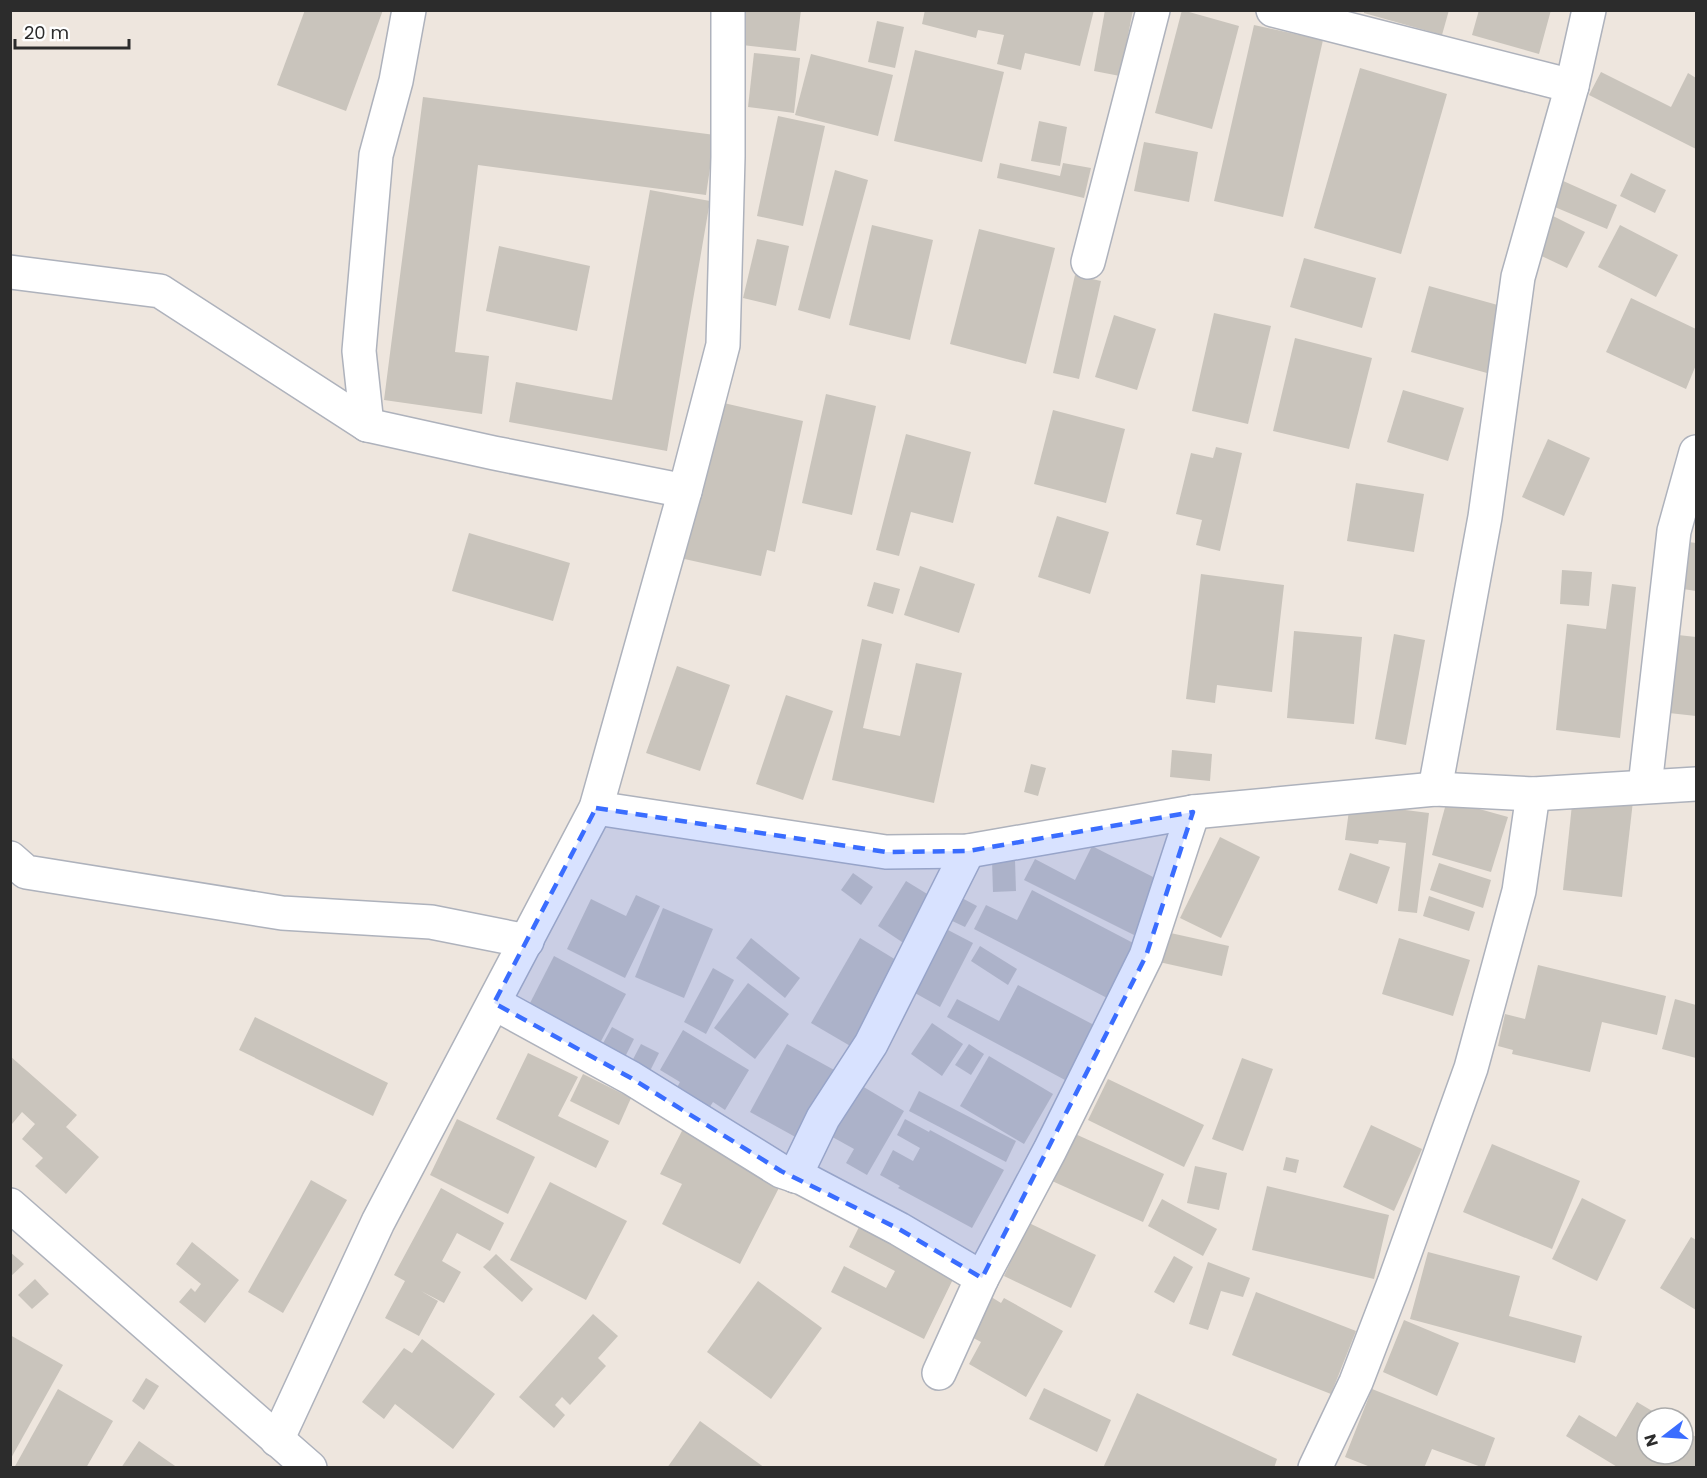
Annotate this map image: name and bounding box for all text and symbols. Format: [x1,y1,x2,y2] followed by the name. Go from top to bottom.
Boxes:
[15,12,129,50] scale bar
[24,20,69,45] text: 20 m
[1635,1406,1695,1466] north arrow
[1638,1431,1664,1449] text: N

